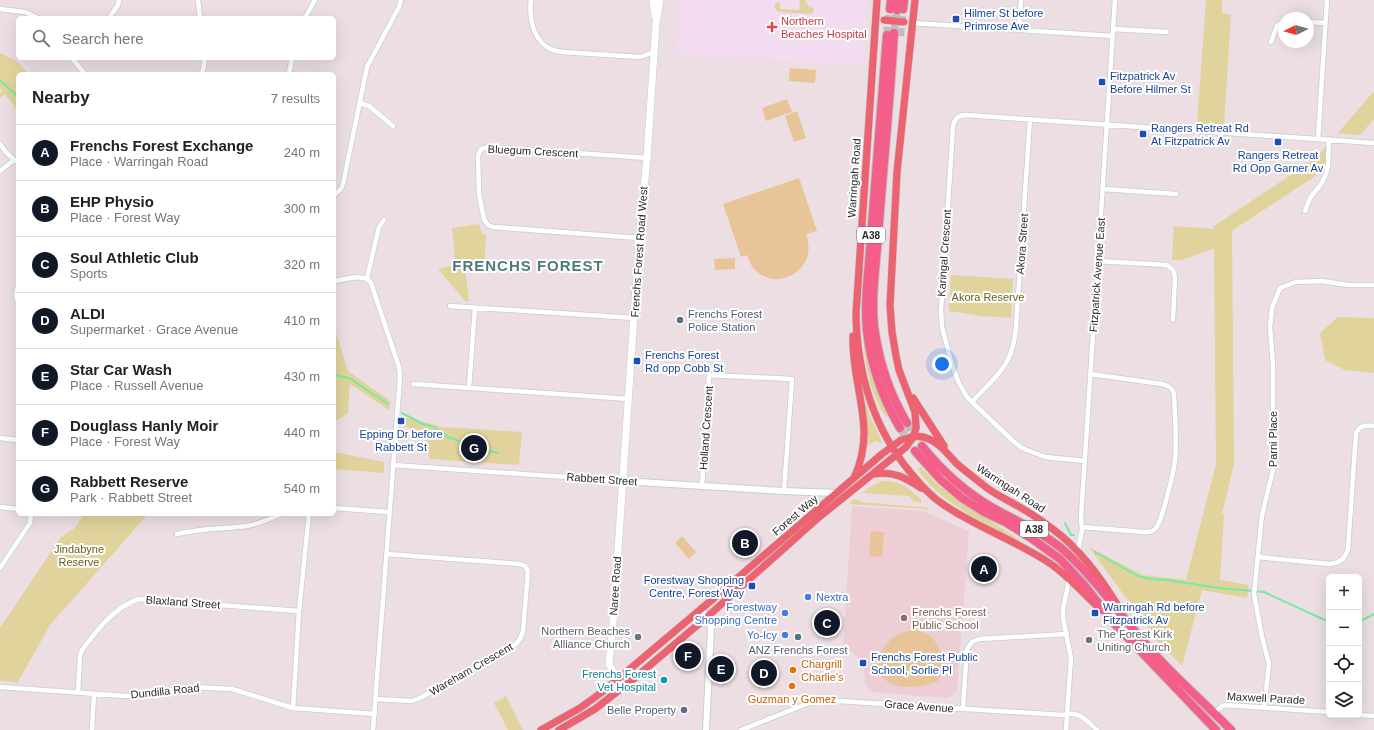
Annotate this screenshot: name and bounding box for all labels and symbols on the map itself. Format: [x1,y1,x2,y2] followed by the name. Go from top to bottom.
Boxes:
[964,7,1043,32] place label: Hilmer St before Primrose Ave
[1278,12,1314,48] north arrow
[951,14,961,24] marker: Hilmer St before Primrose Ave
[781,15,867,40] place label: Northern Beaches Hospital
[766,21,778,33] marker: Northern Beaches Hospital
[1110,70,1191,95] place label: Fitzpatrick Av Before Hilmer St
[1097,77,1107,87] marker: Fitzpatrick Av Before Hilmer St
[1151,122,1249,147] place label: Rangers Retreat Rd At Fitzpatrick Av
[1138,129,1148,139] marker: Rangers Retreat Rd At Fitzpatrick Av
[1273,137,1283,147] marker: Rangers Retreat Rd Opp Garner Av
[845,138,863,218] street label: Warringah Road
[487,143,579,159] street label: Bluegum Crescent
[1233,149,1324,174] place label: Rangers Retreat Rd Opp Garner Av
[628,186,650,318] street label: Frenchs Forest Road West
[935,209,953,297] street label: Karingal Crescent
[1014,213,1030,275] street label: Akora Street
[1087,217,1107,333] street label: Fitzpatrick Avenue East
[857,227,885,243] road number: A38
[452,257,604,274] district label: FRENCHS FOREST
[952,291,1024,303] park label: Akora Reserve
[688,308,762,333] place label: Frenchs Forest Police Station
[675,315,685,325] marker: Frenchs Forest Police Station
[645,349,723,374] place label: Frenchs Forest Rd opp Cobb St
[932,354,952,374] your location
[632,356,642,366] marker: Frenchs Forest Rd opp Cobb St
[697,385,715,471] street label: Holland Crescent
[1267,411,1279,467] street label: Parni Place
[396,416,406,426] marker: Epping Dr before Rabbett St
[359,428,443,453] place label: Epping Dr before Rabbett St
[461,433,487,463] pin: G
[974,461,1048,515] street label: Warringah Road
[566,471,638,487] street label: Rabbett Street
[770,492,820,538] street label: Forest Way
[1020,521,1048,537] road number: A38
[732,528,758,558] pin: B
[54,543,104,568] park label: Jindabyne Reserve
[971,554,997,584] pin: A
[607,556,623,616] street label: Naree Road
[644,574,744,599] place label: Forestway Shopping Centre, Forest Way
[747,581,757,591] marker: Forestway Shopping Centre, Forest Way
[816,591,849,603] place label: Nextra
[803,592,813,602] marker: Nextra
[145,593,221,611] street label: Blaxland Street
[694,601,777,626] place label: Forestway Shopping Centre
[1103,601,1205,626] place label: Warringah Rd before Fitzpatrick Av
[912,606,986,631] place label: Frenchs Forest Public School
[780,608,790,618] marker: Forestway Shopping Centre
[814,608,840,638] pin: C
[1090,608,1100,618] marker: Warringah Rd before Fitzpatrick Av
[899,613,909,623] marker: Frenchs Forest Public School
[541,625,630,650] place label: Northern Beaches Alliance Church
[1097,628,1173,653] place label: The Forest Kirk Uniting Church
[747,629,777,641] place label: Yo-Icy
[780,630,790,640] marker: Yo-Icy
[633,632,643,642] marker: Northern Beaches Alliance Church
[793,632,803,642] marker: ANZ Frenchs Forest
[1084,635,1094,645] marker: The Forest Kirk Uniting Church
[427,640,515,698] street label: Wareham Crescent
[675,641,701,671] pin: F
[748,644,848,656] place label: ANZ Frenchs Forest
[871,651,978,676] place label: Frenchs Forest Public School, Sorlie Pl
[708,654,734,684] pin: E
[751,658,777,688] pin: D
[801,658,844,683] place label: Chargrill Charlie’s
[858,658,868,668] marker: Frenchs Forest Public School, Sorlie Pl
[788,665,798,675] marker: Chargrill Charlie’s
[582,668,656,693] place label: Frenchs Forest Vet Hospital
[659,675,669,685] marker: Frenchs Forest Vet Hospital
[130,681,200,701] street label: Dundilla Road
[787,681,797,691] marker: Guzman y Gomez
[1227,690,1305,706] street label: Maxwell Parade
[748,693,836,705] place label: Guzman y Gomez
[884,698,954,714] street label: Grace Avenue
[607,704,676,716] place label: Belle Property
[679,705,689,715] marker: Belle Property

